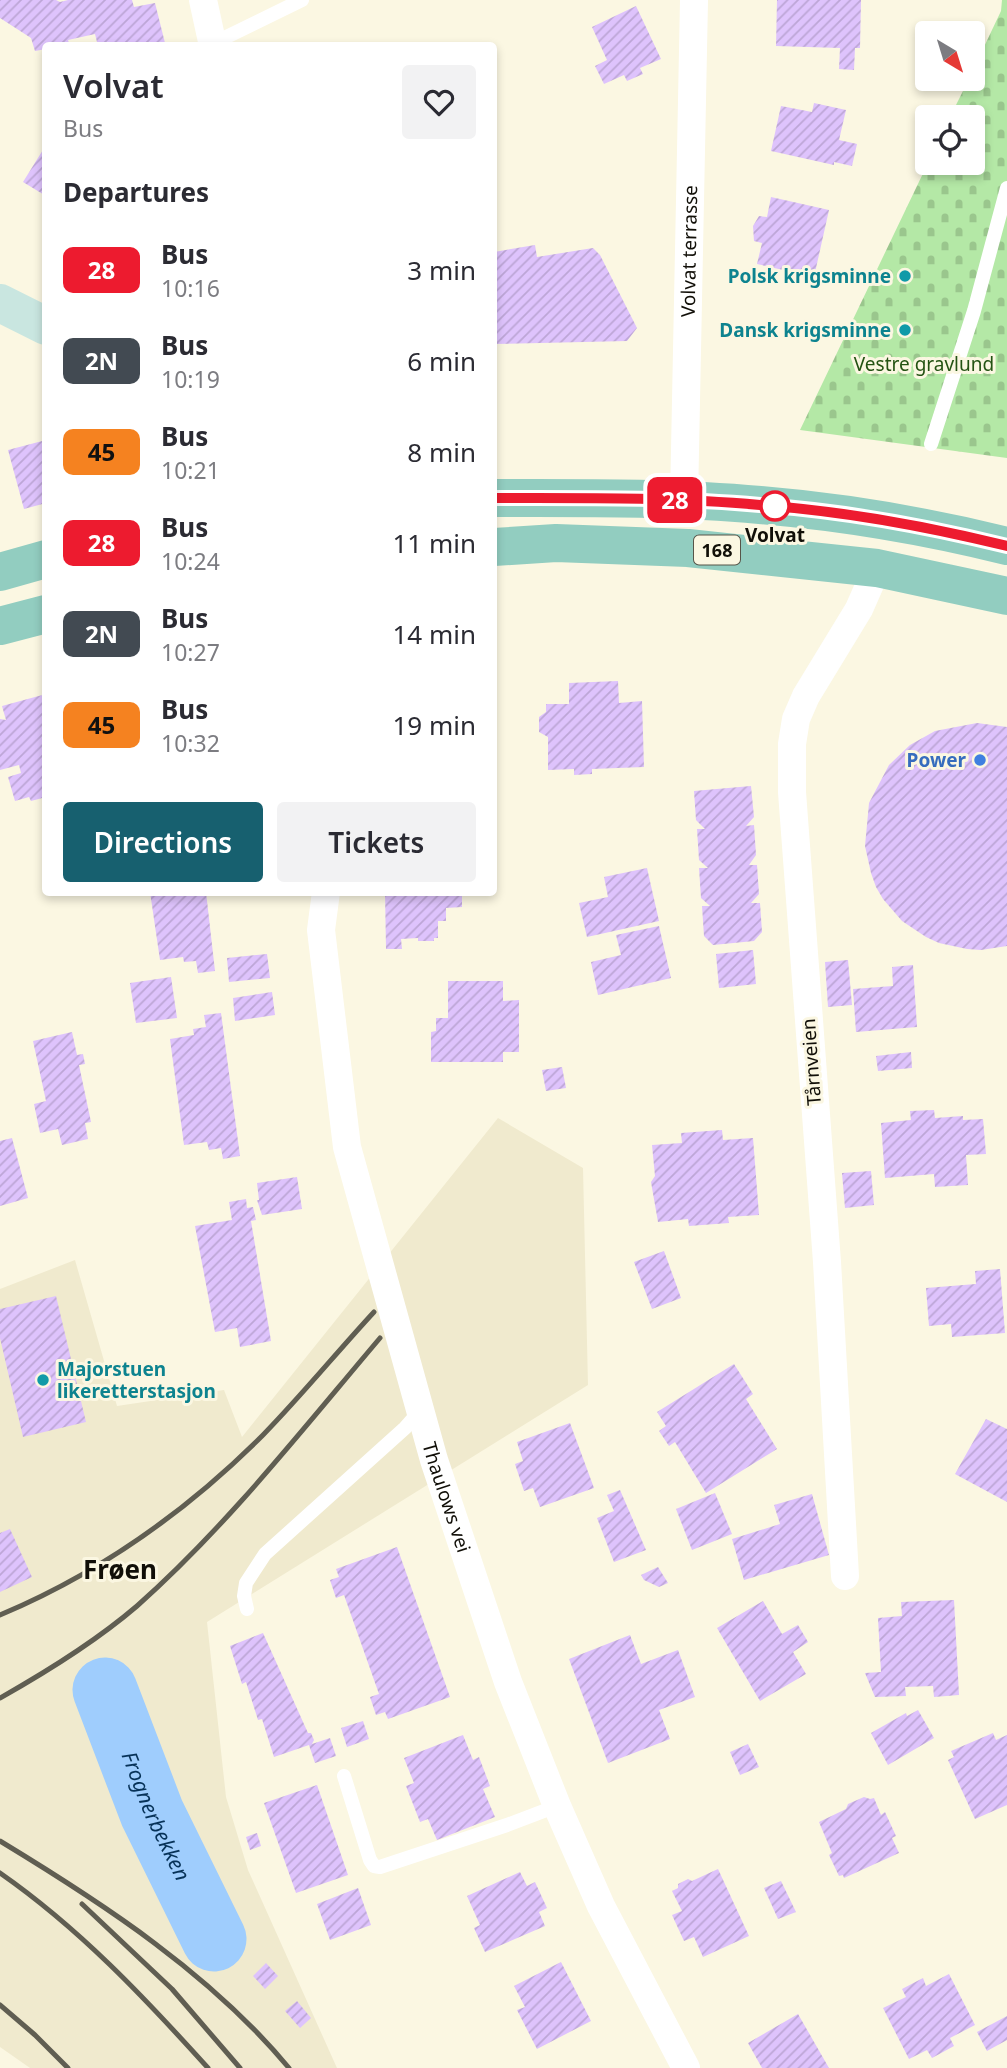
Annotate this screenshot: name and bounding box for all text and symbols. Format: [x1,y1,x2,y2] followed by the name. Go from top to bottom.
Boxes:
[915,21,985,91] north arrow
[915,21,985,175] map controls
[63,63,164,108] text: Volvat
[402,65,476,139] button: heart
[915,105,985,175] button: locate
[63,112,103,144] text: Bus
[63,174,209,210] text: Departures
[675,185,703,317] street label: Volvat terrasse
[161,236,208,272] text: Bus
[407,252,476,288] text: 3 min
[88,253,115,286] text: 28
[728,263,891,289] place label: Polsk krigsminne
[897,268,913,284] marker: Polsk krigsminne
[161,272,220,304] text: 10:16
[719,317,891,343] place label: Dansk krigsminne
[897,322,913,338] marker: Dansk krigsminne
[161,327,208,363] text: Bus
[407,343,476,379] text: 6 min
[85,344,118,377] text: 2N
[854,351,994,377] park label: Vestre gravlund
[161,363,220,395] text: 10:19
[161,418,208,454] text: Bus
[407,434,476,470] text: 8 min
[88,435,115,468] text: 45
[161,454,220,486] text: 10:21
[644,477,706,523] line badge: 28
[661,483,689,516] text: 28
[760,491,790,521] marker: Volvat
[161,509,208,545] text: Bus
[745,522,805,548] place label: Volvat
[392,525,476,561] text: 11 min
[88,526,115,559] text: 28
[694,536,740,564] road number: 168
[161,545,220,577] text: 10:24
[161,600,208,636] text: Bus
[392,616,476,652] text: 14 min
[85,617,118,650] text: 2N
[161,636,220,668] text: 10:27
[161,691,208,727] text: Bus
[392,707,476,743] text: 19 min
[88,708,115,741] text: 45
[161,727,220,759] text: 10:32
[907,747,966,773] place label: Power
[972,752,988,768] marker: Power
[63,802,263,882] button: Directions
[277,802,476,882] button: Tickets
[795,1018,827,1106] street label: Tårnveien
[57,1356,216,1404] place label: Majorstuen likeretterstasjon
[35,1372,51,1388] marker: Majorstuen likeretterstasjon
[417,1439,477,1556] street label: Thaulows vei
[83,1551,157,1587] district label: Frøen
[116,1747,197,1885] water label: Frognerbekken

